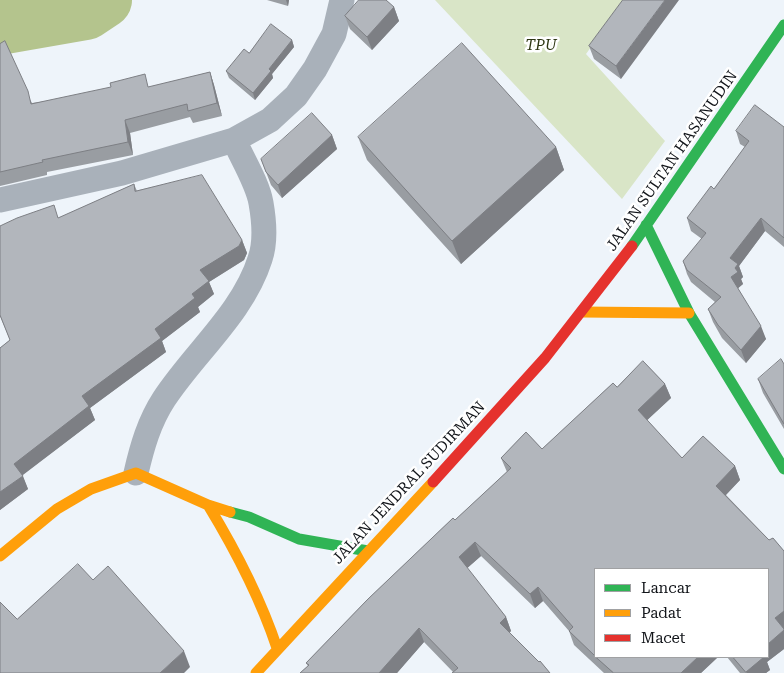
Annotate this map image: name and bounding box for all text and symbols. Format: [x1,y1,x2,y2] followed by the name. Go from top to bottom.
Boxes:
[525,37,557,55] park label: TPU
[603,67,741,255] street label: JALAN SULTAN HASANUDIN
[329,398,489,568] street label: JALAN JENDRAL SUDIRMAN
[594,568,769,658] legend
[641,579,691,597] text: Lancar
[641,604,681,622] text: Padat
[641,629,685,647] text: Macet

